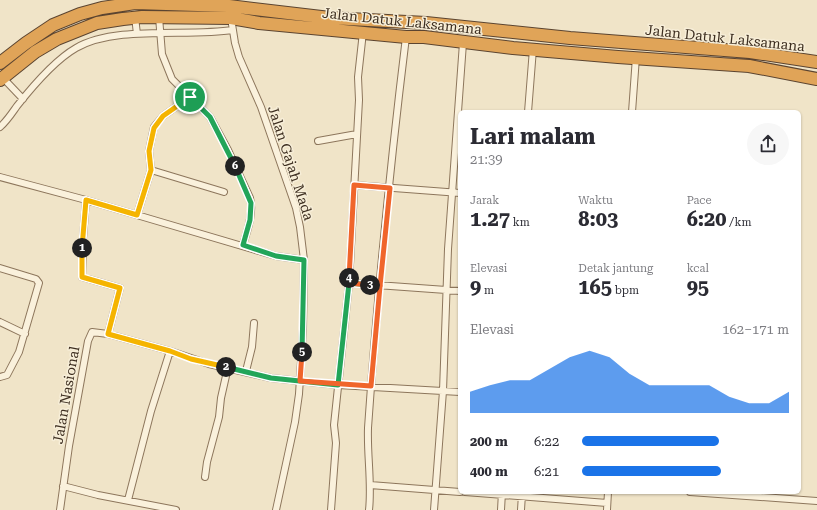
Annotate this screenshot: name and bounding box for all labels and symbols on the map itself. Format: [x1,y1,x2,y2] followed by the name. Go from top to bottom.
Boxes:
[321,5,483,37] street label: Jalan Datuk Laksamana
[644,22,806,54] street label: Jalan Datuk Laksamana
[173,80,207,114] pin
[265,104,317,223] street label: Jalan Gajah Mada
[225,156,245,176] pin: 6
[72,238,92,258] pin: 1
[339,268,359,288] pin: 4
[360,275,380,295] pin: 3
[292,342,312,362] pin: 5
[50,344,83,445] street label: Jalan Nasional
[216,357,236,377] pin: 2

